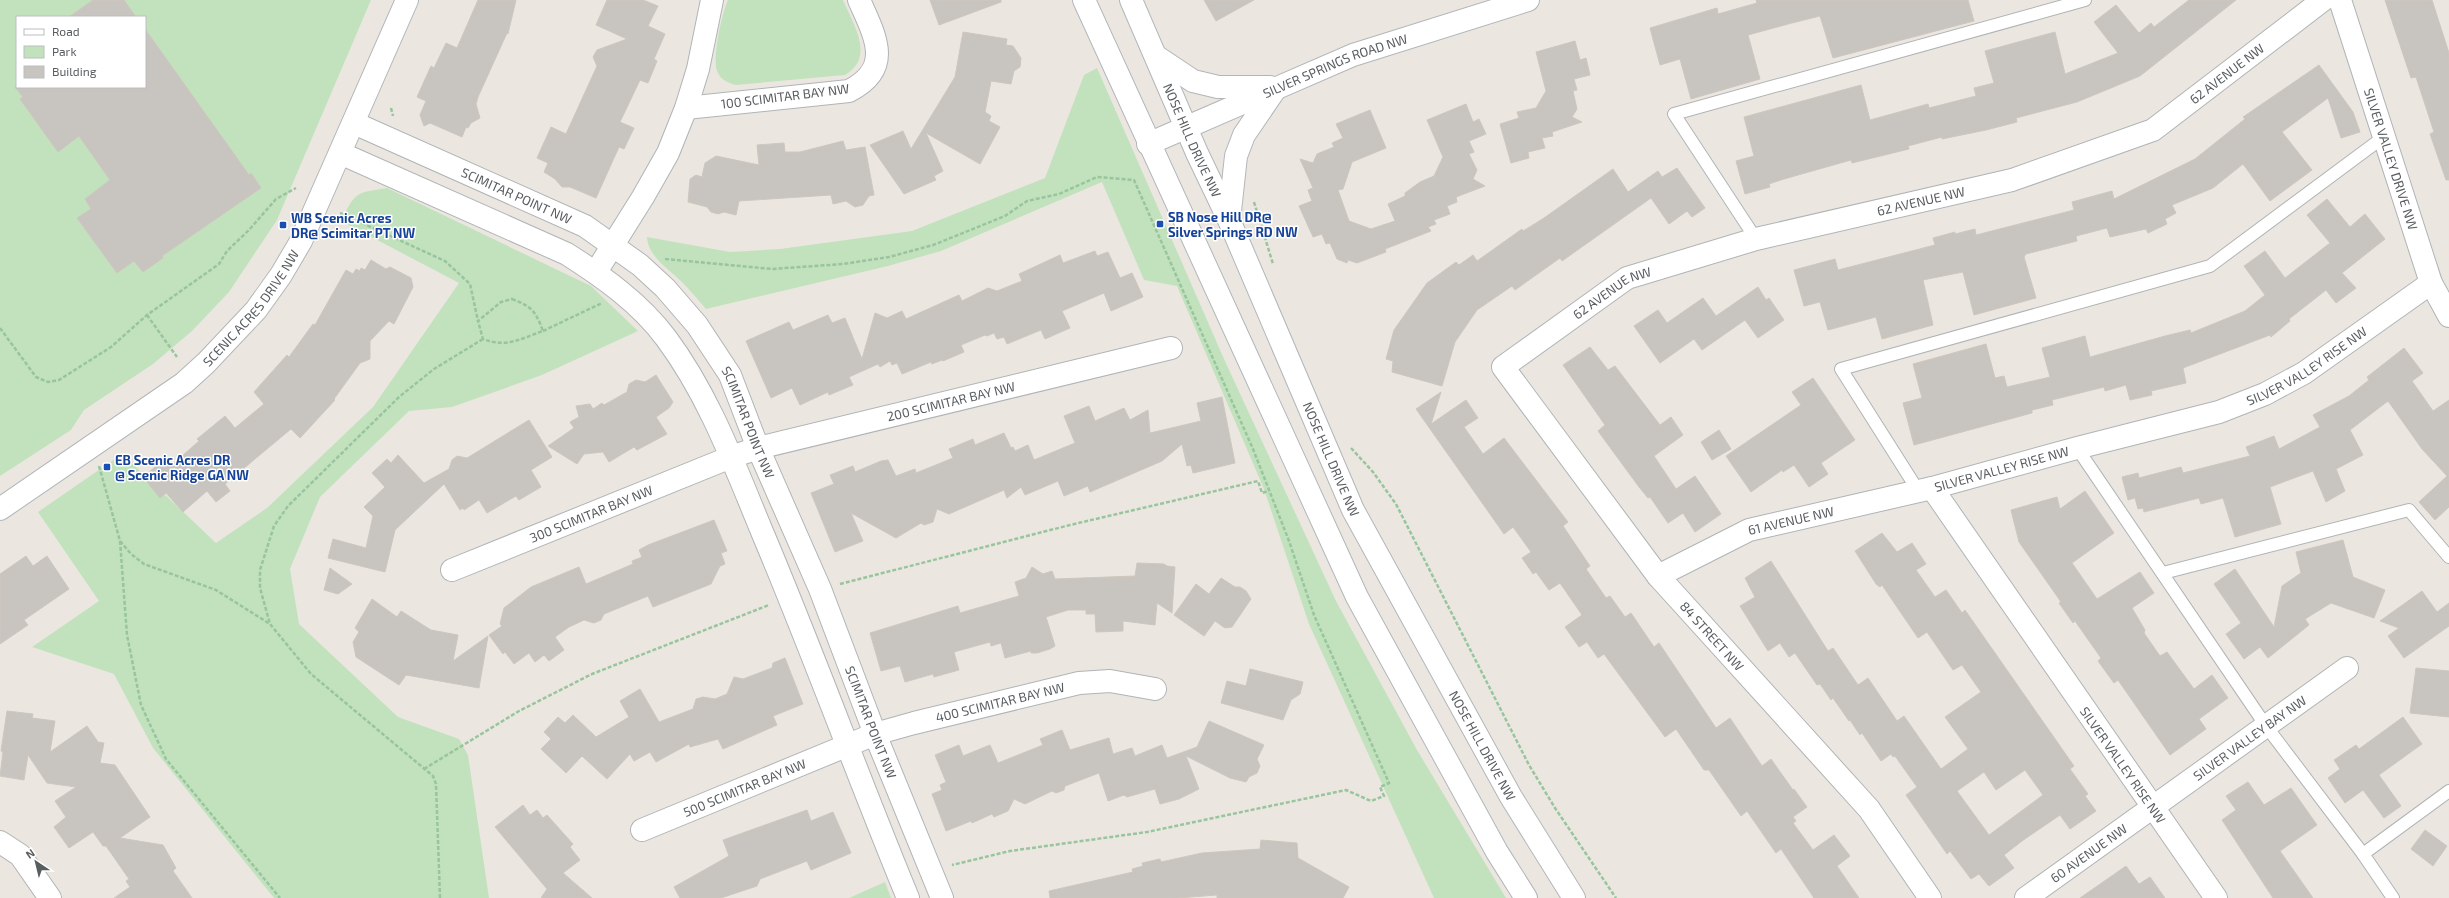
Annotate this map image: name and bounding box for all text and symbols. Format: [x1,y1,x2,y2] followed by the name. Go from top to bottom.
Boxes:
[16,16,146,88] legend
[52,24,80,38] text: Road
[1260,30,1409,101] street label: SILVER SPRINGS ROAD NW
[2186,40,2267,107] street label: 62 AVENUE NW
[52,44,77,58] text: Park
[52,64,97,78] text: Building
[720,80,850,112] street label: 100 SCIMITAR BAY NW
[1160,81,1225,200] street label: NOSE HILL DRIVE NW
[2361,86,2421,232] street label: SILVER VALLEY DRIVE NW
[459,164,574,227] street label: SCIMITAR POINT NW
[1875,183,1966,219] street label: 62 AVENUE NW
[1168,209,1298,240] place label: SB Nose Hill DR@ Silver Springs RD NW
[291,210,415,241] place label: WB Scenic Acres DR@ Scimitar PT NW
[1155,219,1165,229] marker: SB Nose Hill DR@ Silver Springs RD NW
[278,220,288,230] marker: WB Scenic Acres DR@ Scimitar PT NW
[199,247,302,369] street label: SCENIC ACRES DRIVE NW
[1570,263,1653,322] street label: 62 AVENUE NW
[2244,323,2370,409] street label: SILVER VALLEY RISE NW
[718,363,778,481] street label: SCIMITAR POINT NW
[885,378,1017,425] street label: 200 SCIMITAR BAY NW
[1300,399,1363,519] street label: NOSE HILL DRIVE NW
[1933,443,2071,495] street label: SILVER VALLEY RISE NW
[115,452,249,483] place label: EB Scenic Acres DR @ Scenic Ridge GA NW
[102,462,112,472] marker: EB Scenic Acres DR @ Scenic Ridge GA NW
[527,482,655,546] street label: 300 SCIMITAR BAY NW
[1746,503,1835,538] street label: 61 AVENUE NW
[1677,598,1747,674] street label: 84 STREET NW
[842,664,900,781] street label: SCIMITAR POINT NW
[934,679,1066,726] street label: 400 SCIMITAR BAY NW
[1446,688,1519,803] street label: NOSE HILL DRIVE NW
[2190,692,2309,784] street label: SILVER VALLEY BAY NW
[2077,704,2169,826] street label: SILVER VALLEY RISE NW
[681,755,808,820] street label: 500 SCIMITAR BAY NW
[2047,820,2130,886] street label: 60 AVENUE NW
[16,842,56,882] north arrow
[23,846,37,861] text: N

